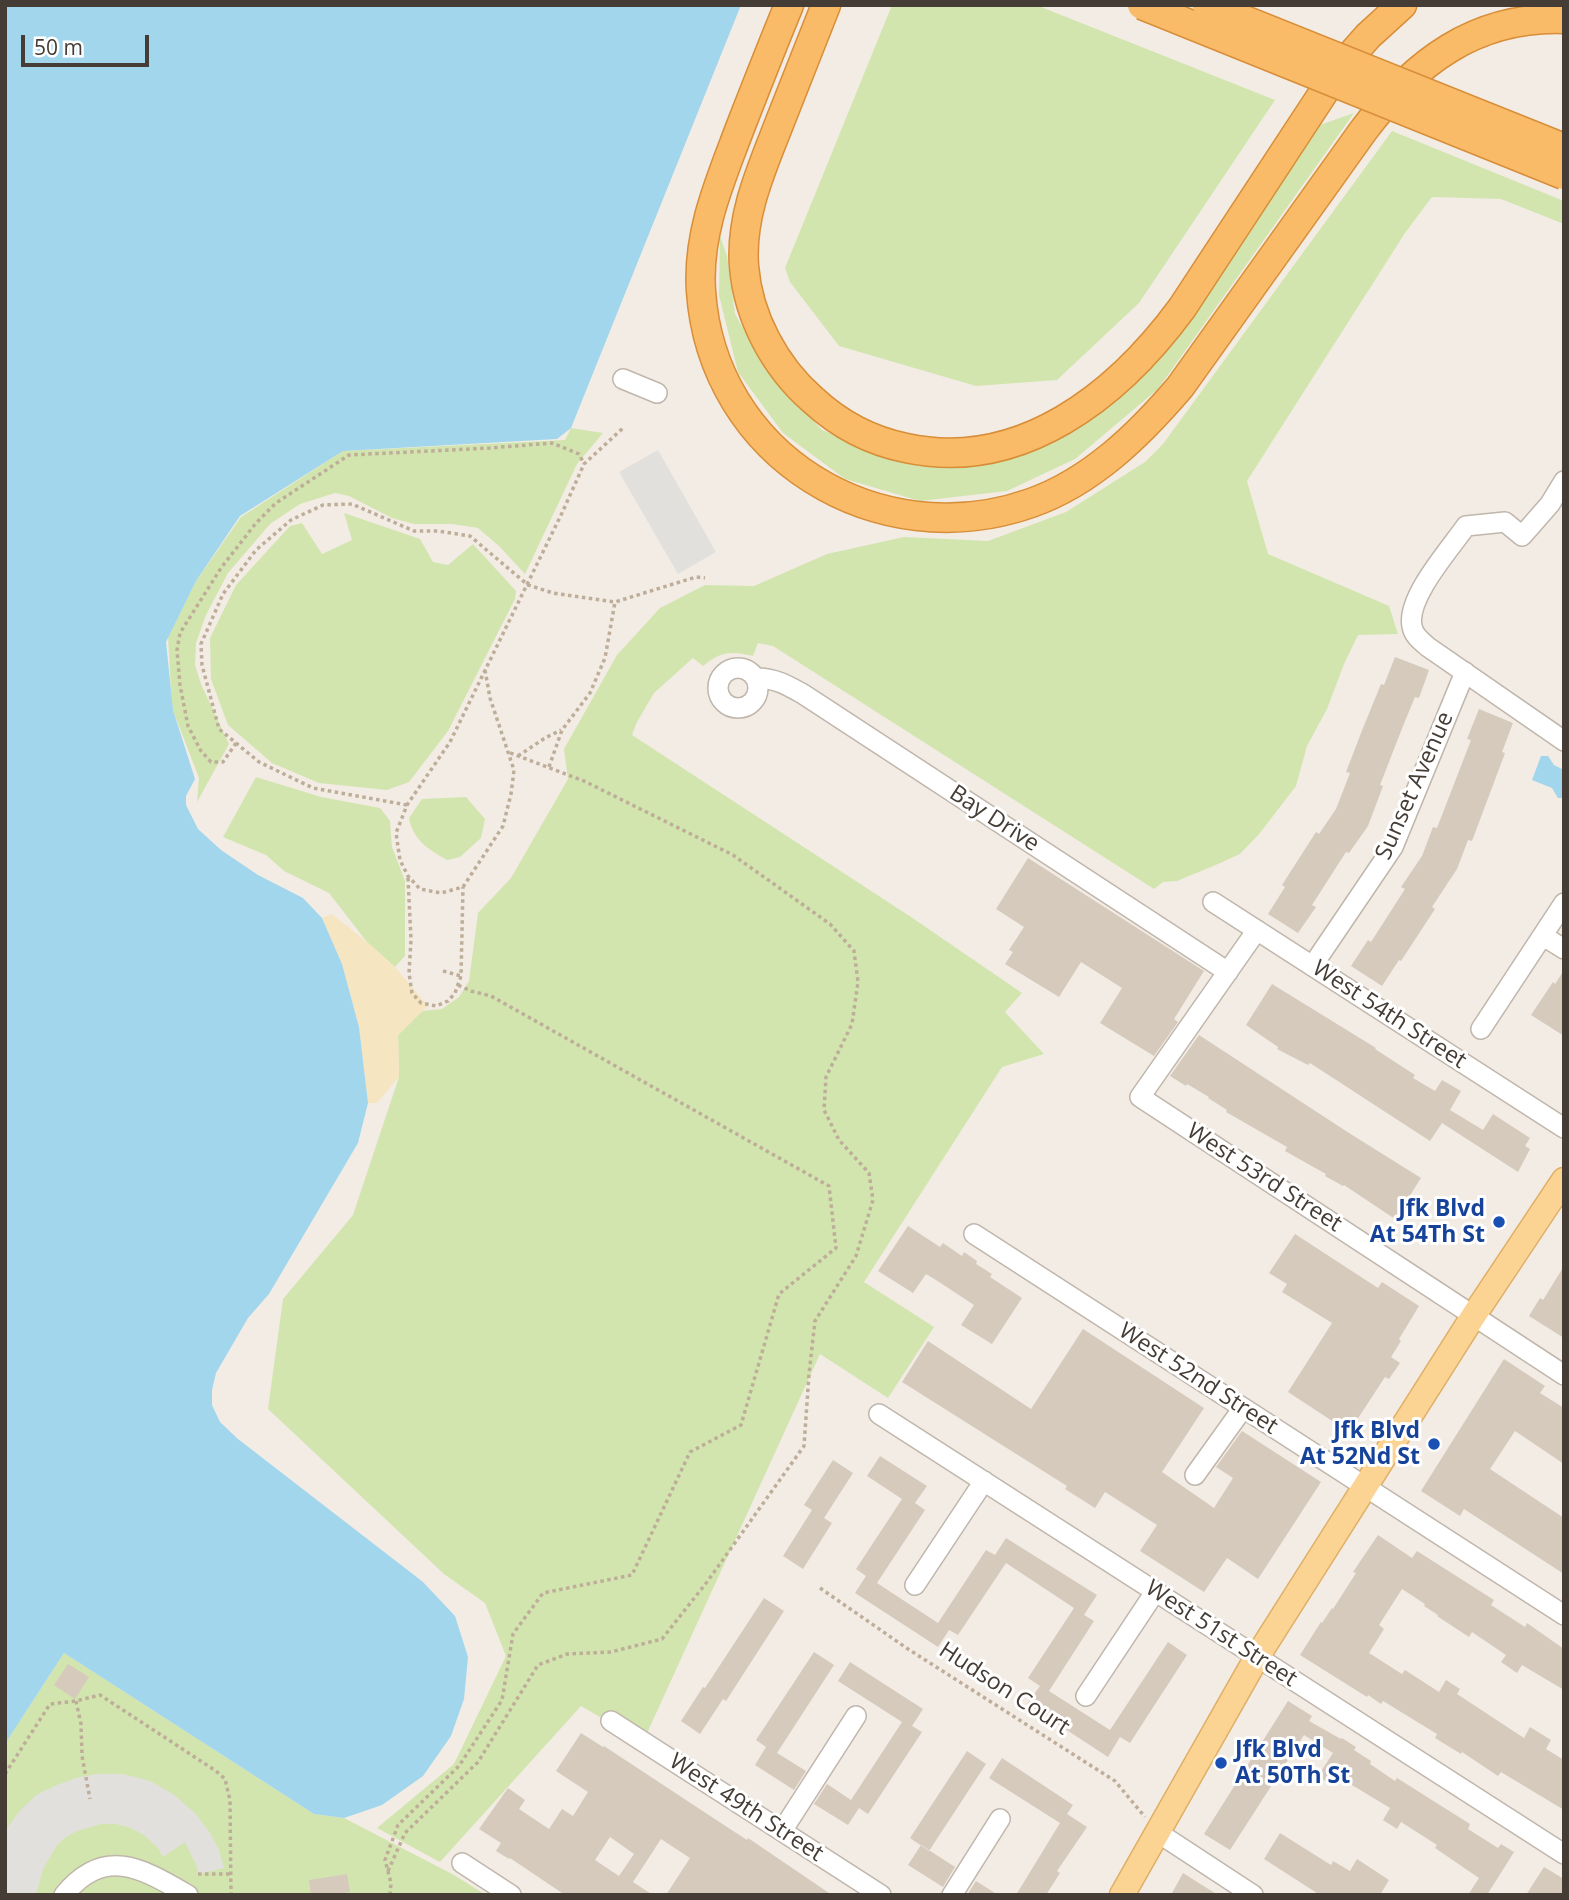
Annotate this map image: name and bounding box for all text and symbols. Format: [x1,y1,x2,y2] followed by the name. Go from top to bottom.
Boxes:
[24,21,152,65] scale bar
[34,33,83,61] text: 50 m
[1370,708,1460,864] street label: Sunset Avenue
[944,780,1044,858] street label: Bay Drive
[1307,955,1471,1075] street label: West 54th Street
[1181,1118,1347,1238] street label: West 53rd Street
[1370,1195,1485,1249] place label: Jfk Blvd At 54Th St
[1491,1214,1507,1230] marker: Jfk Blvd At 54Th St
[1113,1317,1283,1441] street label: West 52nd Street
[1300,1417,1420,1471] place label: Jfk Blvd At 52Nd St
[1426,1436,1442,1452] marker: Jfk Blvd At 52Nd St
[1140,1575,1302,1693] street label: West 51st Street
[934,1637,1074,1741] street label: Hudson Court
[1235,1736,1350,1790] place label: Jfk Blvd At 50Th St
[664,1748,828,1868] street label: West 49th Street
[1213,1755,1229,1771] marker: Jfk Blvd At 50Th St

